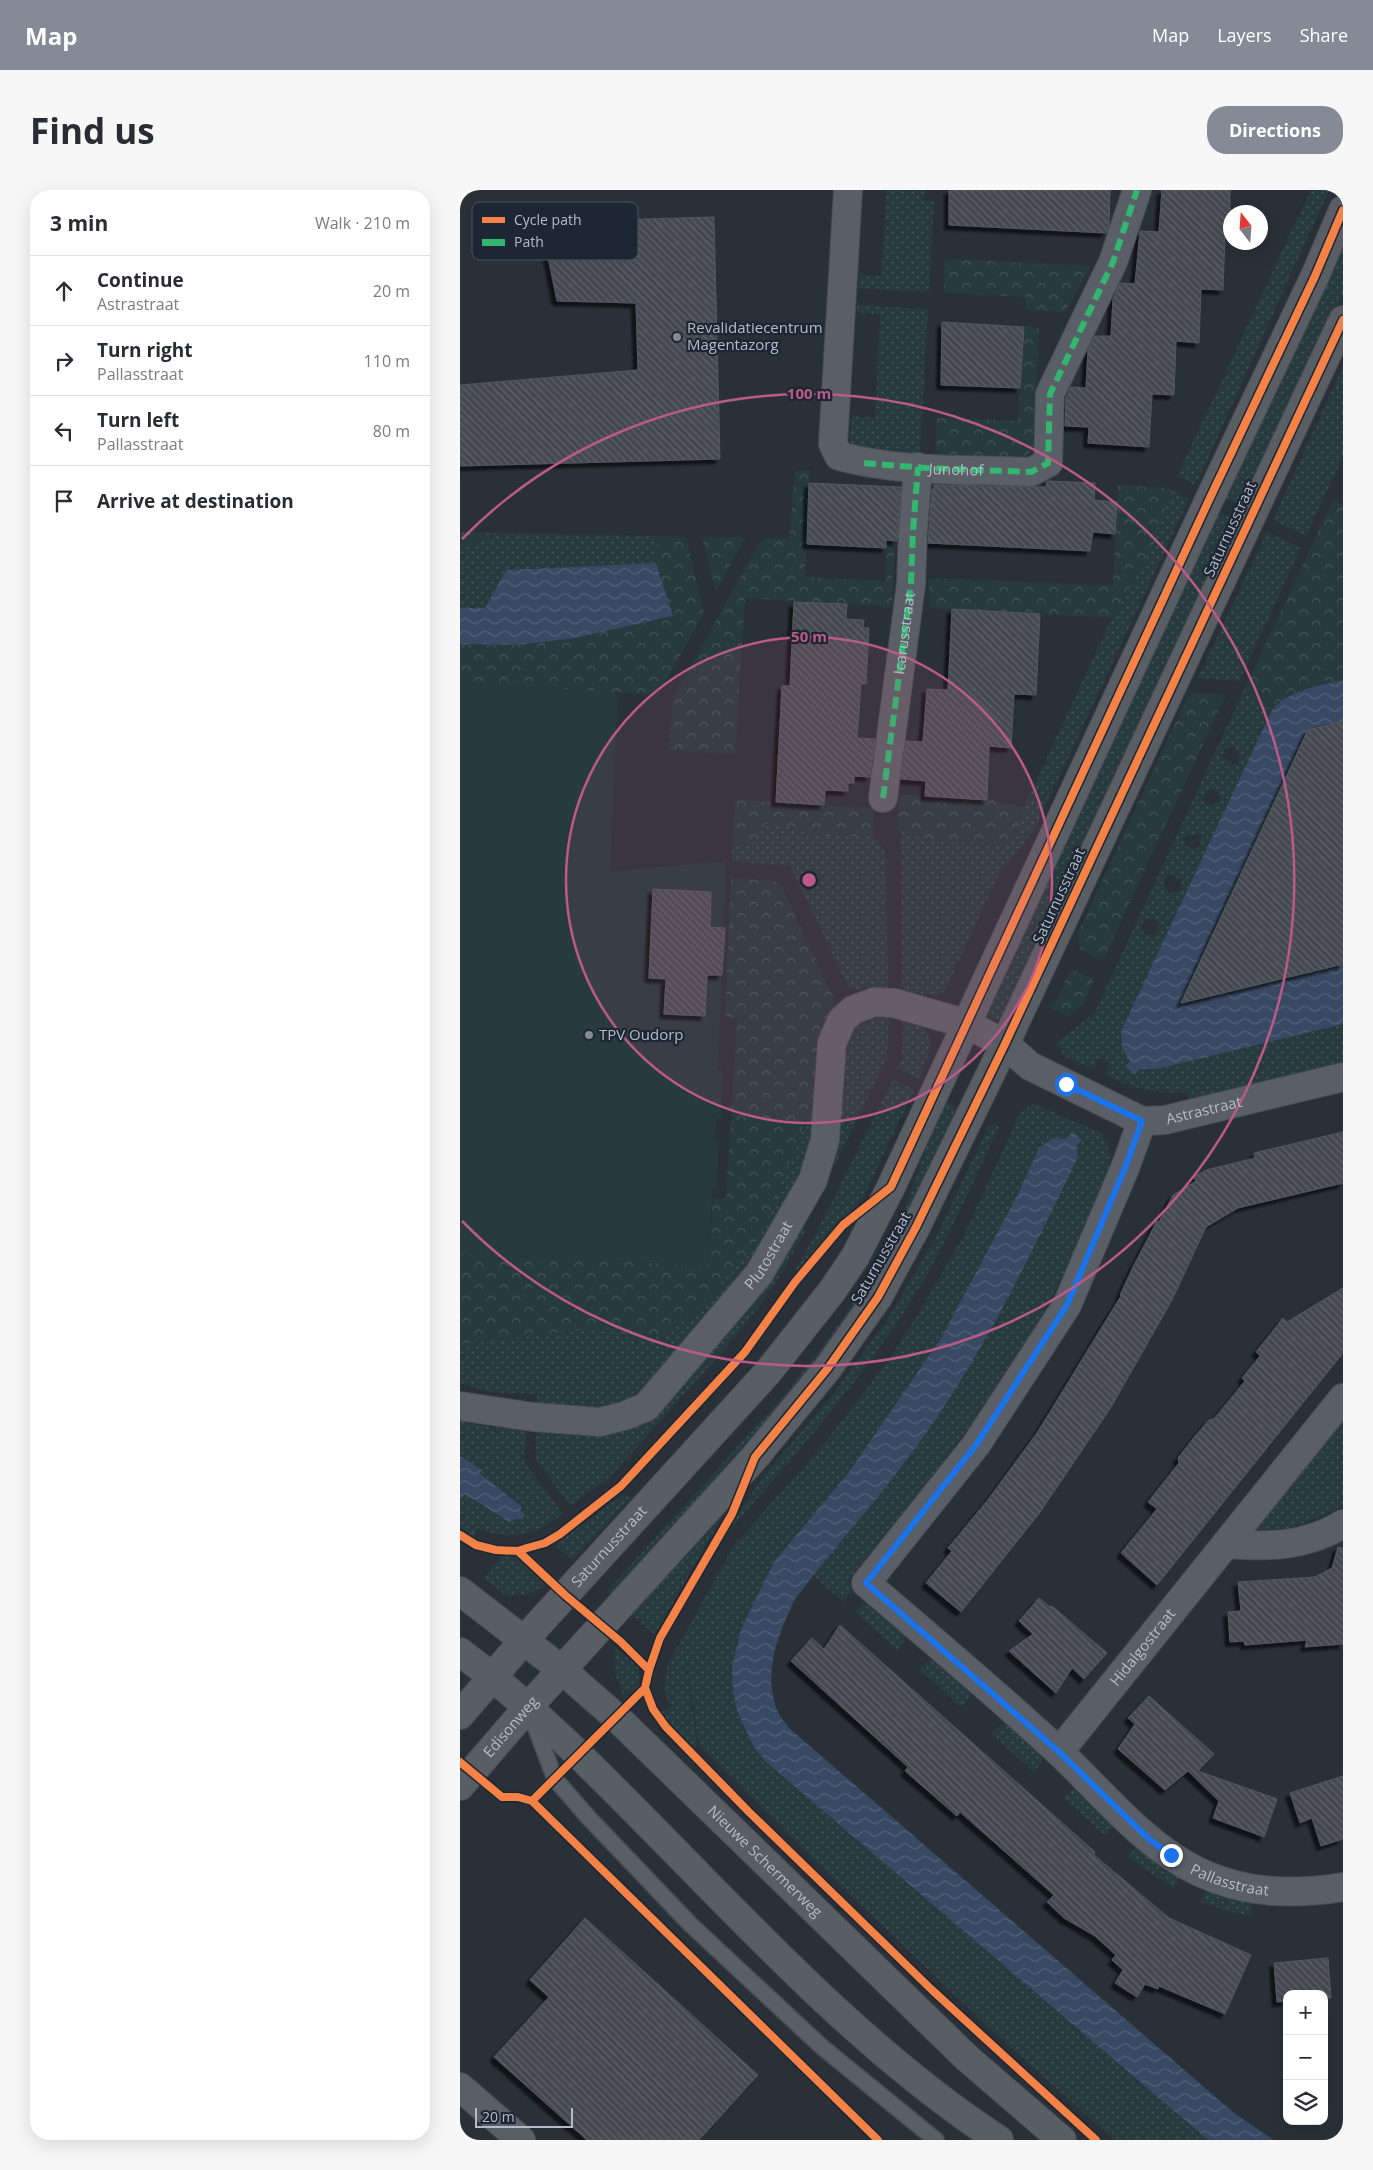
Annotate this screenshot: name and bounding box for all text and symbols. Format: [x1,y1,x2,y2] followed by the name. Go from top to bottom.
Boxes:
[25,19,77,52] text: Map
[1152,23,1189,47] text: Map
[1217,23,1272,47] text: Layers
[1300,23,1348,47] text: Share
[1207,106,1343,154] button: Directions
[30,107,155,154] text: Find us
[472,202,638,260] legend
[1223,205,1268,250] north arrow
[50,209,108,237] text: 3 min
[514,210,582,229] text: Cycle path
[315,212,410,234] text: Walk · 210 m
[514,232,544,251] text: Path
[97,267,184,293] text: Continue
[50,277,78,305] icon: ahead
[373,280,410,302] text: 20 m
[97,293,179,315] text: Astrastraat
[687,317,823,354] place label: Revalidatiecentrum Magentazorg
[671,331,683,343] marker: Revalidatiecentrum Magentazorg
[97,337,192,363] text: Turn right
[50,347,78,375] icon: right
[364,350,410,372] text: 110 m
[97,363,183,385] text: Pallasstraat
[787,383,831,403] text: 100 m
[97,407,179,433] text: Turn left
[50,417,78,445] icon: left
[373,420,410,442] text: 80 m
[97,433,183,455] text: Pallasstraat
[926,458,985,480] street label: Junohof
[1198,477,1260,580] street label: Saturnusstraat
[50,487,78,515] icon: arrive
[97,488,294,514] text: Arrive at destination
[888,591,919,676] street label: Icarusstraat
[791,626,827,646] text: 50 m
[1027,844,1089,947] street label: Saturnusstraat
[800,871,818,889] centre of rings
[599,1024,684,1044] place label: TPV Oudorp
[583,1029,595,1041] marker: TPV Oudorp
[1055,1073,1078,1096] route start
[1164,1091,1244,1128] street label: Astrastraat
[846,1208,915,1307] street label: Saturnusstraat
[739,1217,796,1293] street label: Plutostraat
[566,1501,651,1591] street label: Saturnusstraat
[1105,1604,1179,1690] street label: Hidalgostraat
[478,1691,542,1761] street label: Edisonweg
[704,1800,827,1921] street label: Nieuwe Schermerweg
[1160,1844,1183,1867] route end
[1187,1858,1270,1900] street label: Pallasstraat
[1283,1990,1328,2125] map controls
[1283,1990,1328,2035] button: +
[1283,2035,1328,2080] button: −
[1283,2080,1328,2125] button: layers
[475,2105,572,2128] scale bar
[482,2107,515,2126] text: 20 m

